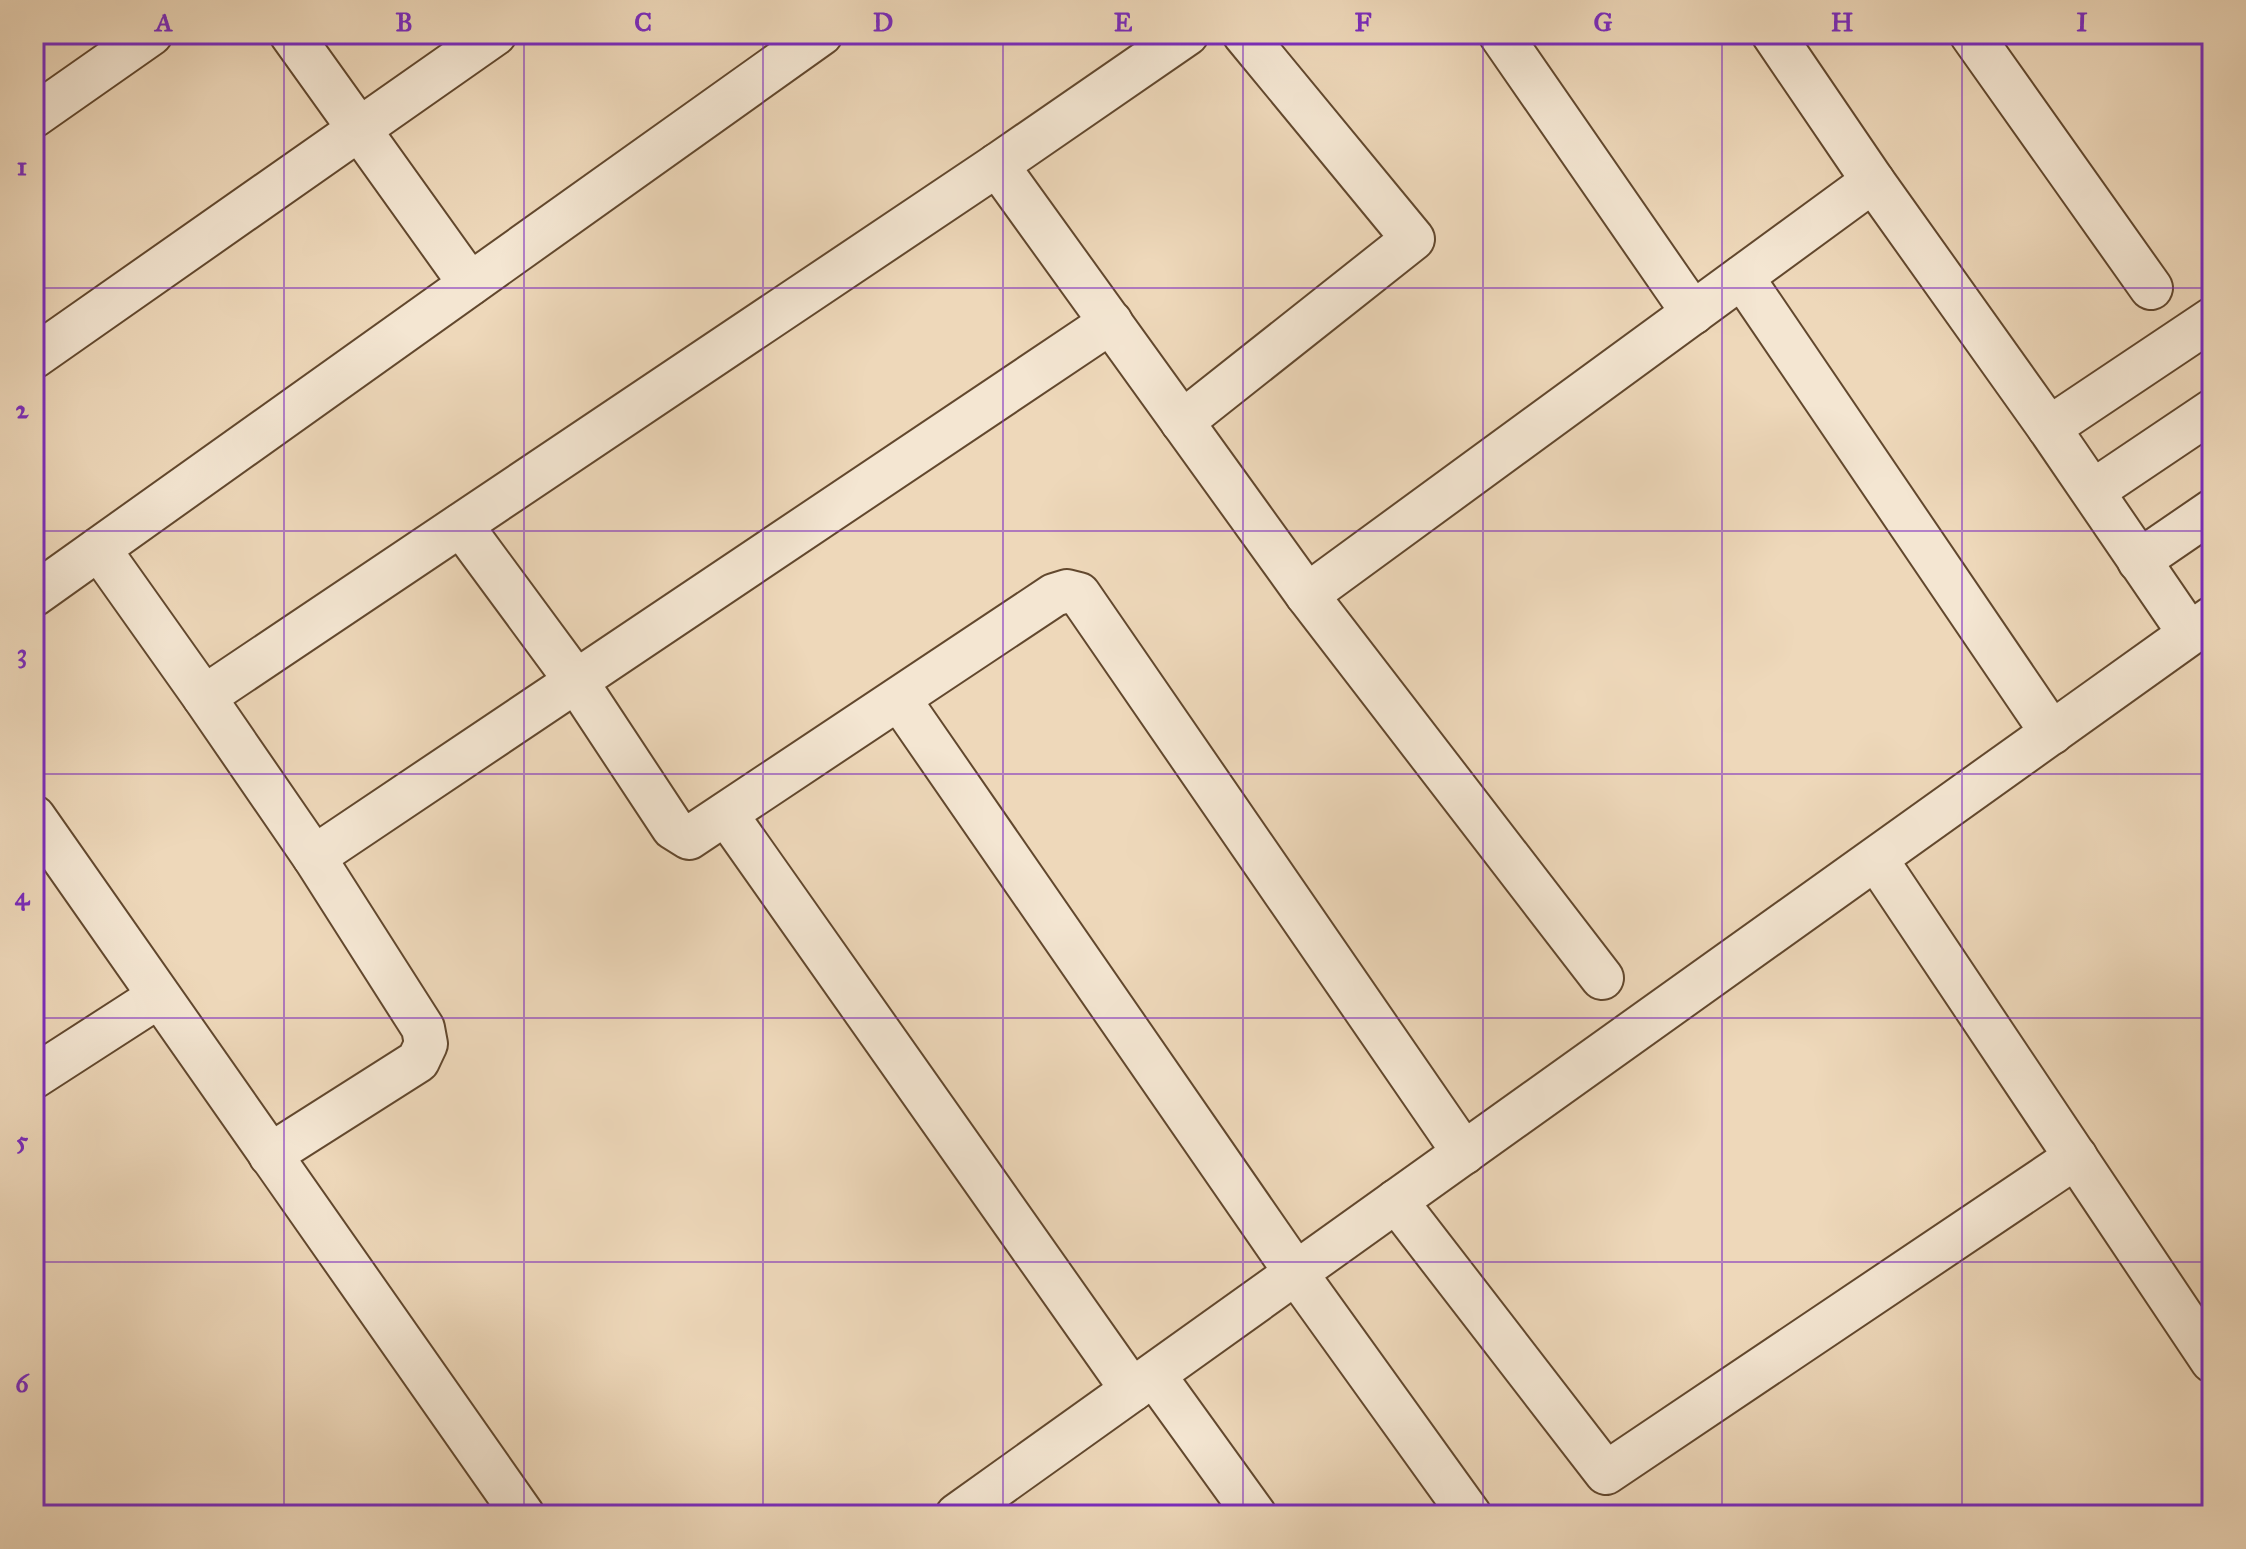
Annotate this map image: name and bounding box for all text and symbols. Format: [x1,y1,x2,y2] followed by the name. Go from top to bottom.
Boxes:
[153,6,173,38] text: A
[395,6,413,38] text: B
[634,6,652,38] text: C
[873,6,893,38] text: D
[1114,6,1133,38] text: E
[1355,6,1372,38] text: F
[1593,6,1613,38] text: G
[1831,6,1854,38] text: H
[2076,6,2088,38] text: I
[17,150,27,182] text: 1
[16,393,30,425] text: 2
[17,637,27,669] text: 3
[15,880,31,912] text: 4
[16,1124,29,1156] text: 5
[15,1367,30,1399] text: 6

